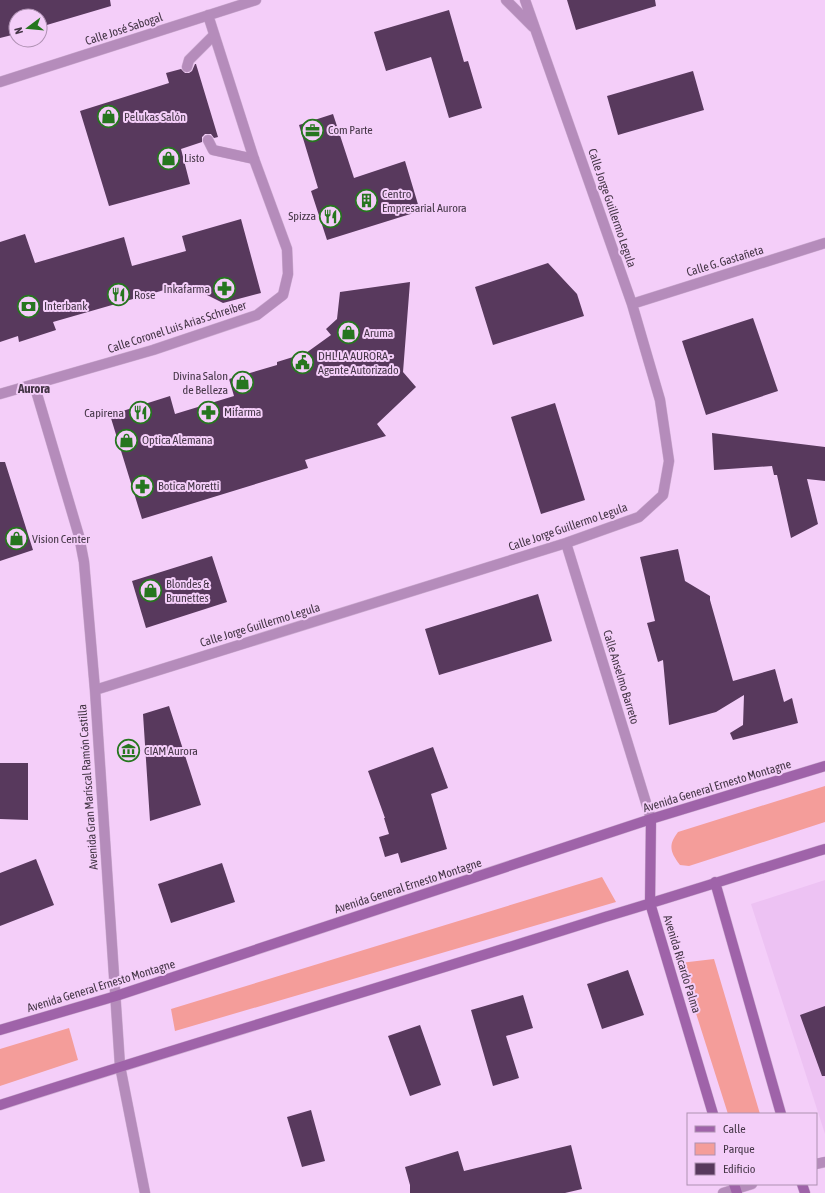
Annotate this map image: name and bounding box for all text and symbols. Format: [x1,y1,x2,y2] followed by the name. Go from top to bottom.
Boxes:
[8,8,48,48] north arrow
[83,10,165,48] street label: Calle José Sabogal
[12,26,25,36] text: N
[96,104,122,130] shop icon: Pelukas Salón
[124,110,186,124] place label: Pelukas Salón
[300,117,326,143] office icon: Com Parte
[328,123,373,137] place label: Com Parte
[155,145,181,171] shop icon: Listo
[585,147,639,269] street label: Calle Jorge Guillermo Legula
[184,151,205,165] place label: Listo
[382,187,467,215] place label: Centro Empresarial Aurora
[353,188,379,214] building icon: Centro Empresarial Aurora
[318,203,344,229] restaurant icon: Spizza
[288,209,316,223] place label: Spizza
[685,243,765,279] street label: Calle G. Gastañeta
[212,276,238,302] pharmacy icon: Inkafarma
[106,282,132,308] restaurant icon: Rose
[164,282,210,296] place label: Inkafarma
[134,288,155,302] place label: Rose
[15,293,41,319] bank icon: Interbank
[106,298,249,356] street label: Calle Coronel Luis Arias Schreiber
[44,299,88,313] place label: Interbank
[335,320,361,346] shop icon: Aruma
[364,326,393,340] place label: Aruma
[318,349,399,377] place label: DHL LA AURORA - Agente Autorizado
[290,350,316,376] public building icon: DHL LA AURORA - Agente Autorizado
[173,369,228,397] place label: Divina Salon de Belleza
[230,370,256,396] shop icon: Divina Salon de Belleza
[17,381,50,396] district label: Aurora
[196,399,222,425] pharmacy icon: Mifarma
[127,400,153,426] restaurant icon: Capirena
[224,405,261,419] place label: Mifarma
[84,406,124,420] place label: Capirena
[113,427,139,453] shop icon: Optica Alemana
[142,433,213,447] place label: Optica Alemana
[129,473,155,499] pharmacy icon: Botica Moretti
[158,479,220,493] place label: Botica Moretti
[507,500,629,554] street label: Calle Jorge Guillermo Legula
[3,526,29,552] shop icon: Vision Center
[32,532,90,546] place label: Vision Center
[166,577,210,605] place label: Blondes & Brunettes
[137,578,163,604] shop icon: Blondes & Brunettes
[198,600,322,650] street label: Calle Jorge Guillermo Legula
[600,628,642,726] street label: Calle Anselmo Barreto
[75,704,101,870] street label: Avenida Gran Maríscal Ramón Castilla
[115,738,141,764] museum icon: CIAM Aurora
[144,744,198,758] place label: CIAM Aurora
[641,757,793,815] street label: Avenida General Ernesto Montagne
[333,856,483,916] street label: Avenida General Ernesto Montagne
[660,913,704,1015] street label: Avenida Ricardo Palma
[25,957,177,1015] street label: Avenida General Ernesto Montagne
[687,1113,817,1185] legend
[723,1122,746,1136] text: Calle
[723,1142,755,1156] text: Parque
[723,1162,756,1176] text: Edificio

